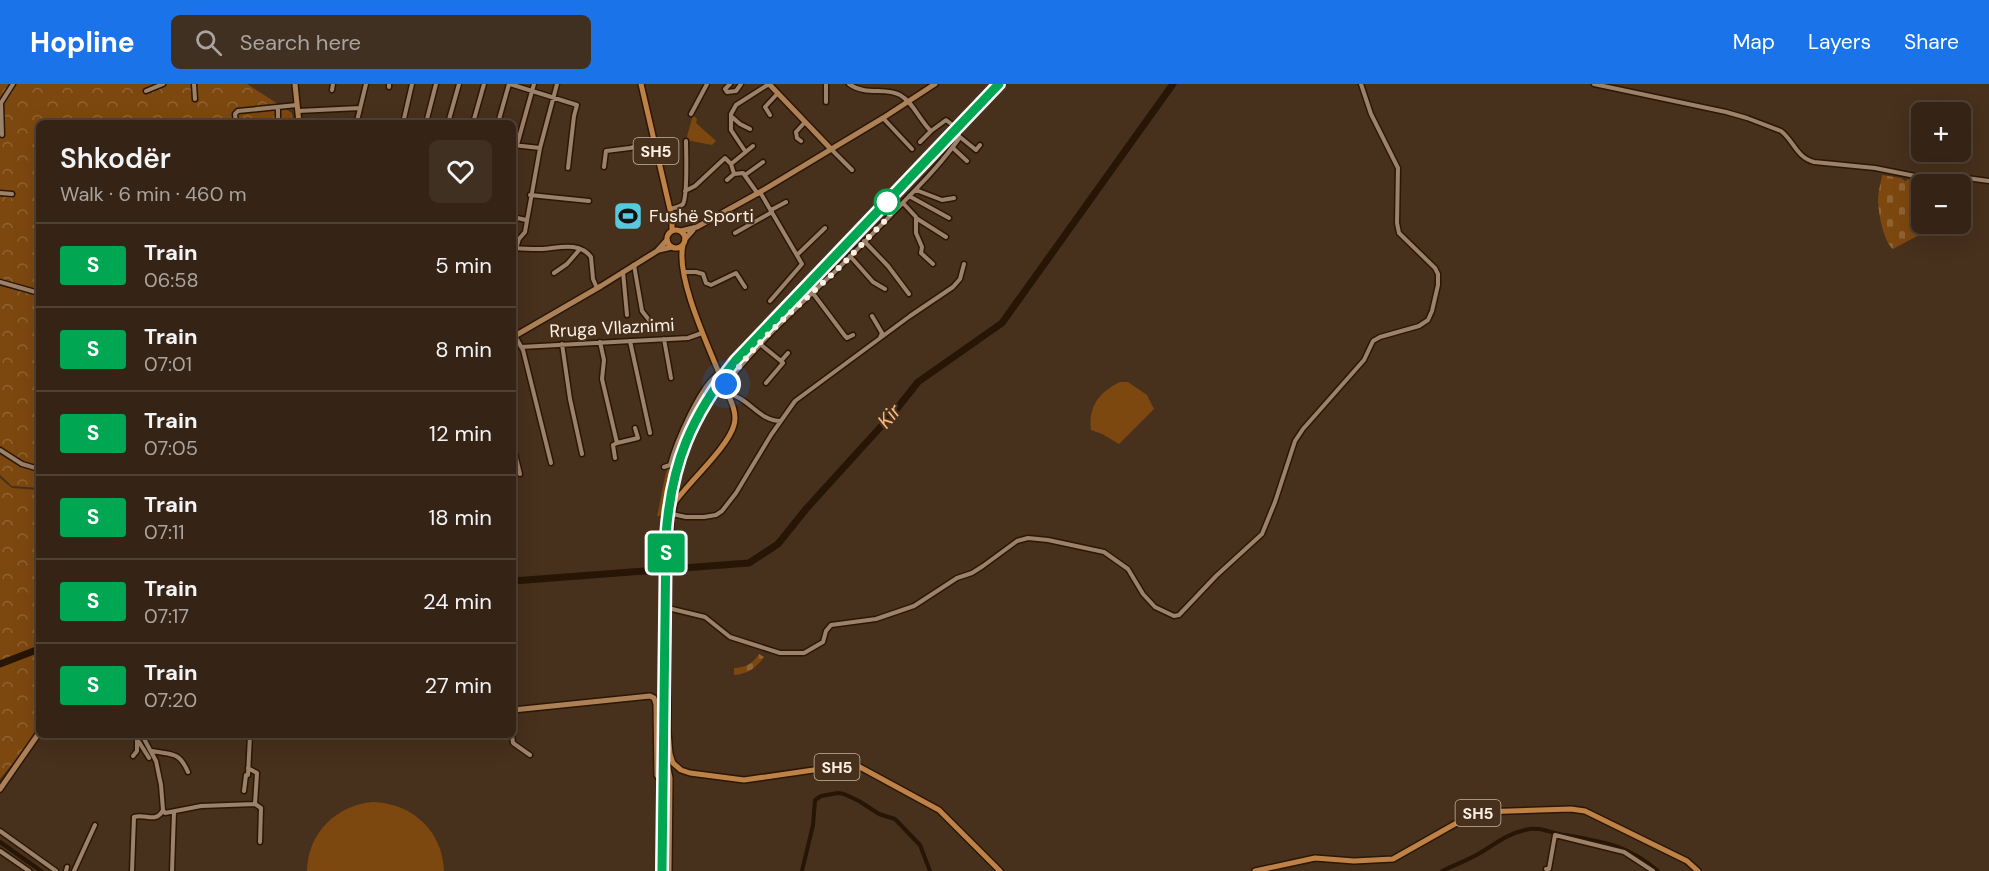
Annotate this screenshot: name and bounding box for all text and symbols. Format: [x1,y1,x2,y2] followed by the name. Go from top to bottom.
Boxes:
[171,15,591,69] search box
[30,24,135,61] text: Hopline
[192,26,225,59] icon: search
[240,28,361,57] text: Search here
[1733,28,1775,56] text: Map
[1808,28,1871,56] text: Layers
[1904,28,1959,56] text: Share
[1911,102,1971,234] map controls
[1911,102,1971,162] button: +
[634,138,678,164] road number: SH5
[60,140,171,177] text: Shkodër
[429,140,492,203] button: heart
[1911,174,1971,234] button: −
[60,181,247,207] text: Walk · 6 min · 460 m
[874,189,900,215] unlabelled marker
[612,200,644,232] sports icon: Fushë Sporti
[649,204,754,228] place label: Fushë Sporti
[144,238,198,267] text: Train
[87,251,99,279] text: S
[435,251,492,280] text: 5 min
[144,267,199,293] text: 06:58
[549,313,675,343] street label: Rruga Vllaznimi
[144,322,198,351] text: Train
[87,335,99,363] text: S
[435,335,492,364] text: 8 min
[144,351,192,377] text: 07:01
[711,369,741,399] your location
[871,398,907,434] water label: Kir
[144,406,198,435] text: Train
[87,419,99,447] text: S
[429,419,492,448] text: 12 min
[144,435,198,461] text: 07:05
[144,490,198,519] text: Train
[87,503,99,531] text: S
[428,503,492,532] text: 18 min
[144,519,185,545] text: 07:11
[646,534,686,572] line badge: S
[660,539,672,567] text: S
[144,574,198,603] text: Train
[87,587,99,615] text: S
[423,587,492,616] text: 24 min
[144,603,189,629] text: 07:17
[144,658,198,687] text: Train
[87,671,99,699] text: S
[425,671,492,700] text: 27 min
[144,687,197,713] text: 07:20
[814,754,860,780] road number: SH5
[1456,800,1500,826] road number: SH5

